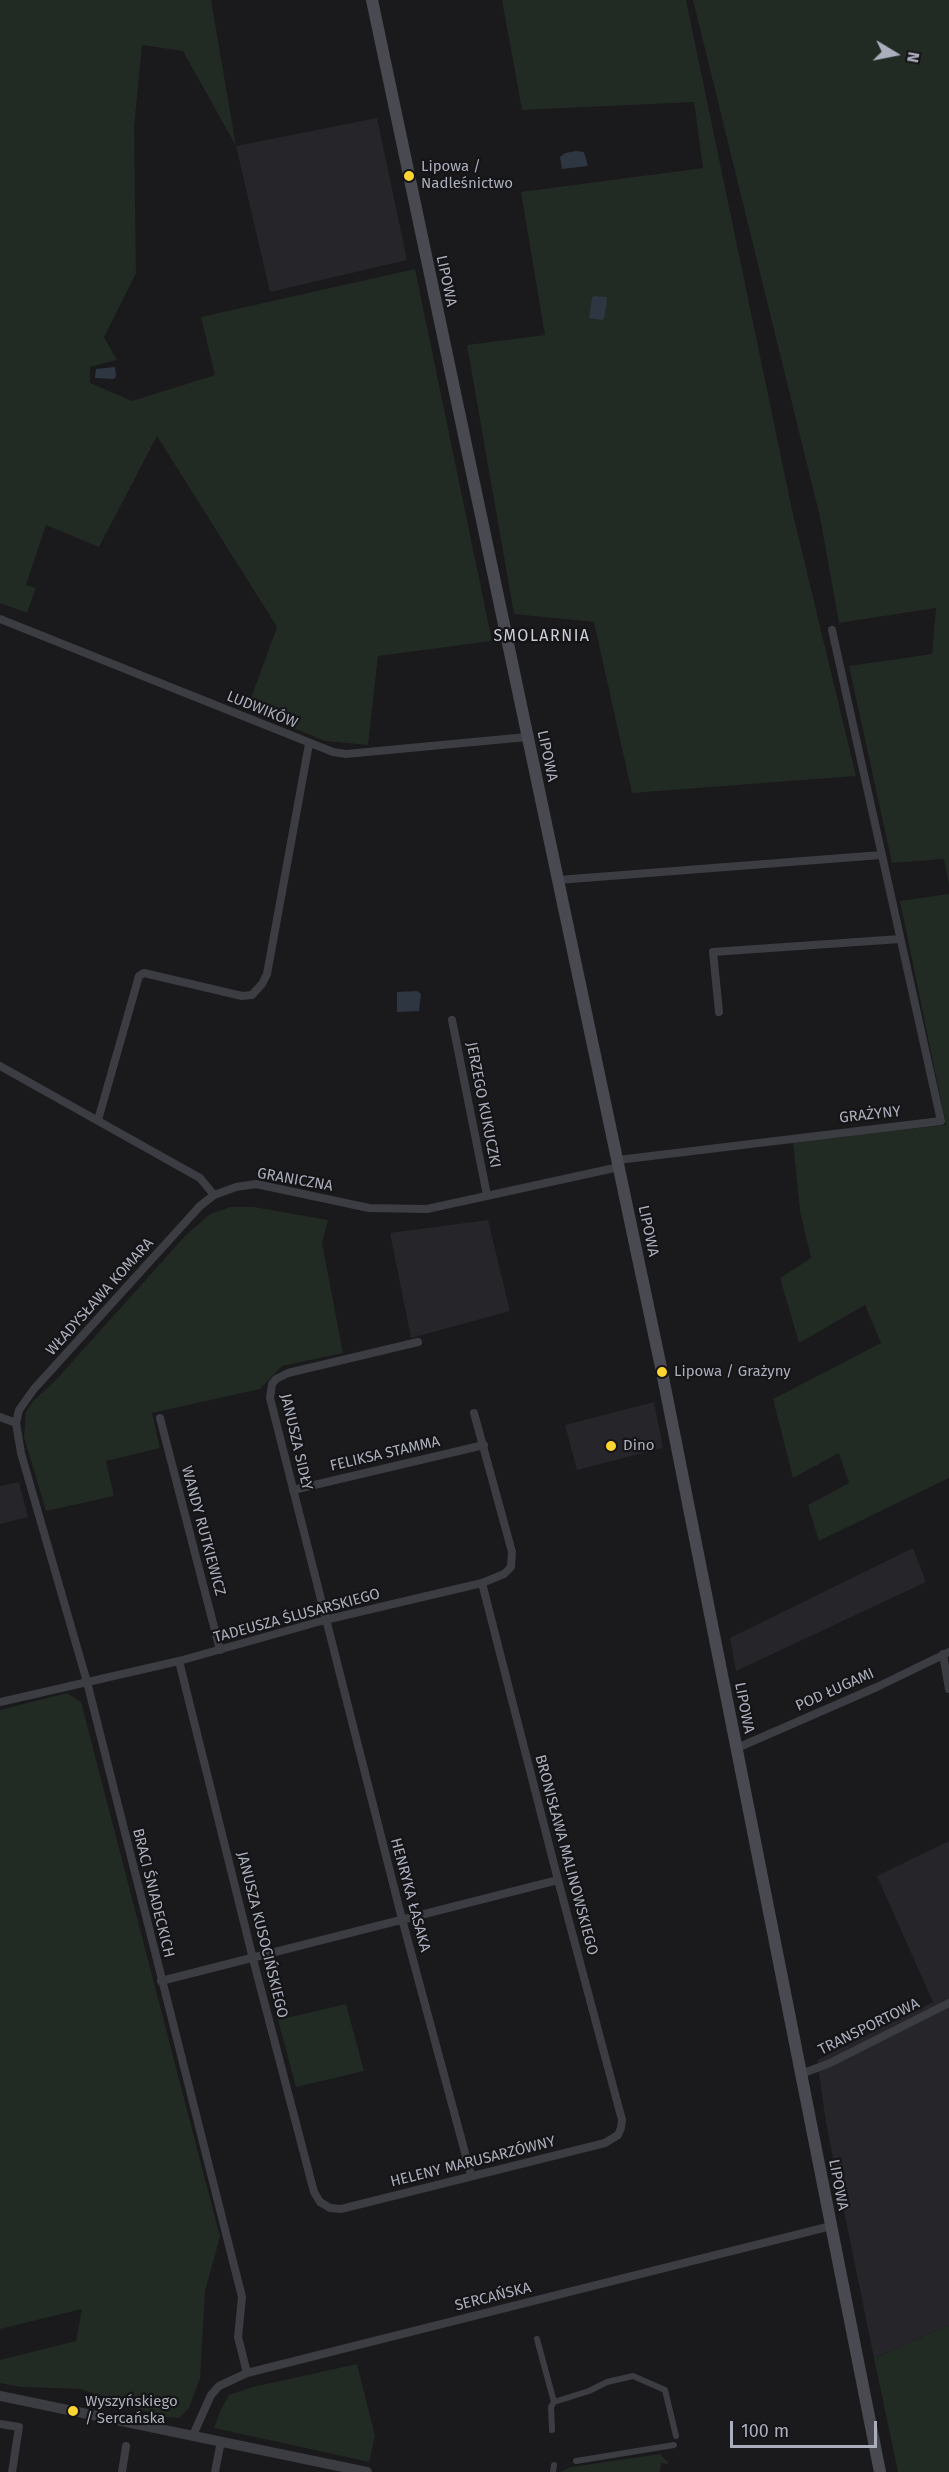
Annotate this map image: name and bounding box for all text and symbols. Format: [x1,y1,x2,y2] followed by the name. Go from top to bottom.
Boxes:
[865,24,925,84] north arrow
[903,50,923,64] text: N
[421,158,513,193] place label: Lipowa / Nadleśnictwo
[402,169,416,183] marker: Lipowa / Nadleśnictwo
[432,254,460,308] street label: LIPOWA
[493,627,591,647] district label: SMOLARNIA
[224,688,300,732] street label: LUDWIKÓW
[533,729,561,783] street label: LIPOWA
[462,1041,504,1169] street label: JERZEGO KUKUCZKI
[838,1103,902,1127] street label: GRAŻYNY
[256,1164,334,1196] street label: GRANICZNA
[634,1204,662,1258] street label: LIPOWA
[42,1234,158,1360] street label: WŁADYSŁAWA KOMARA
[674,1363,791,1381] place label: Lipowa / Grażyny
[655,1365,669,1379] marker: Lipowa / Grażyny
[276,1392,316,1492] street label: JANUSZA SIDŁY
[328,1433,442,1475] street label: FELIKSA STAMMA
[623,1437,654,1455] place label: Dino
[604,1439,618,1453] marker: Dino
[177,1464,229,1598] street label: WANDY RUTKIEWICZ
[212,1585,382,1647] street label: TADEUSZA ŚLUSARSKIEGO
[793,1665,877,1715] street label: POD ŁUGAMI
[730,1681,758,1735] street label: LIPOWA
[531,1753,601,1957] street label: BRONISŁAWA MALINOWSKIEGO
[128,1826,178,1960] street label: BRACI ŚNIADECKICH
[386,1836,434,1954] street label: HENRYKA ŁASAKA
[233,1850,291,2020] street label: JANUSZA KUSOCIŃSKIEGO
[815,1995,923,2059] street label: TRANSPORTOWA
[389,2133,557,2191] street label: HELENY MARUSARZÓWNY
[824,2158,852,2212] street label: LIPOWA
[453,2279,533,2315] street label: SERCAŃSKA
[85,2393,178,2428] place label: Wyszyńskiego / Sercańska
[66,2404,80,2418] marker: Wyszyńskiego / Sercańska
[733,2409,880,2447] scale bar
[741,2420,789,2442] text: 100 m

